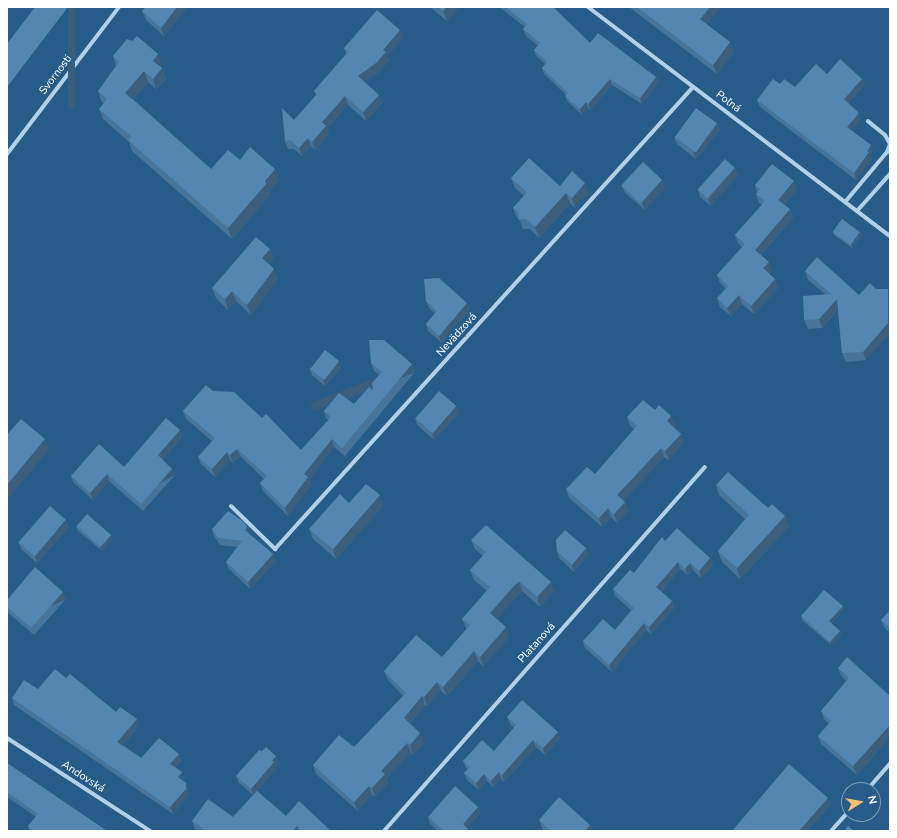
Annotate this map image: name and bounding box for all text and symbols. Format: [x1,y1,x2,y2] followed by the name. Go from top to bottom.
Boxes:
[37,53,75,97] street label: Svornosti
[713,88,743,116] street label: Poľná
[434,310,480,360] street label: Nevädzová
[516,620,558,666] street label: Platanová
[59,758,107,796] street label: Andovská
[841,782,881,822] north arrow
[864,794,880,805] text: N

